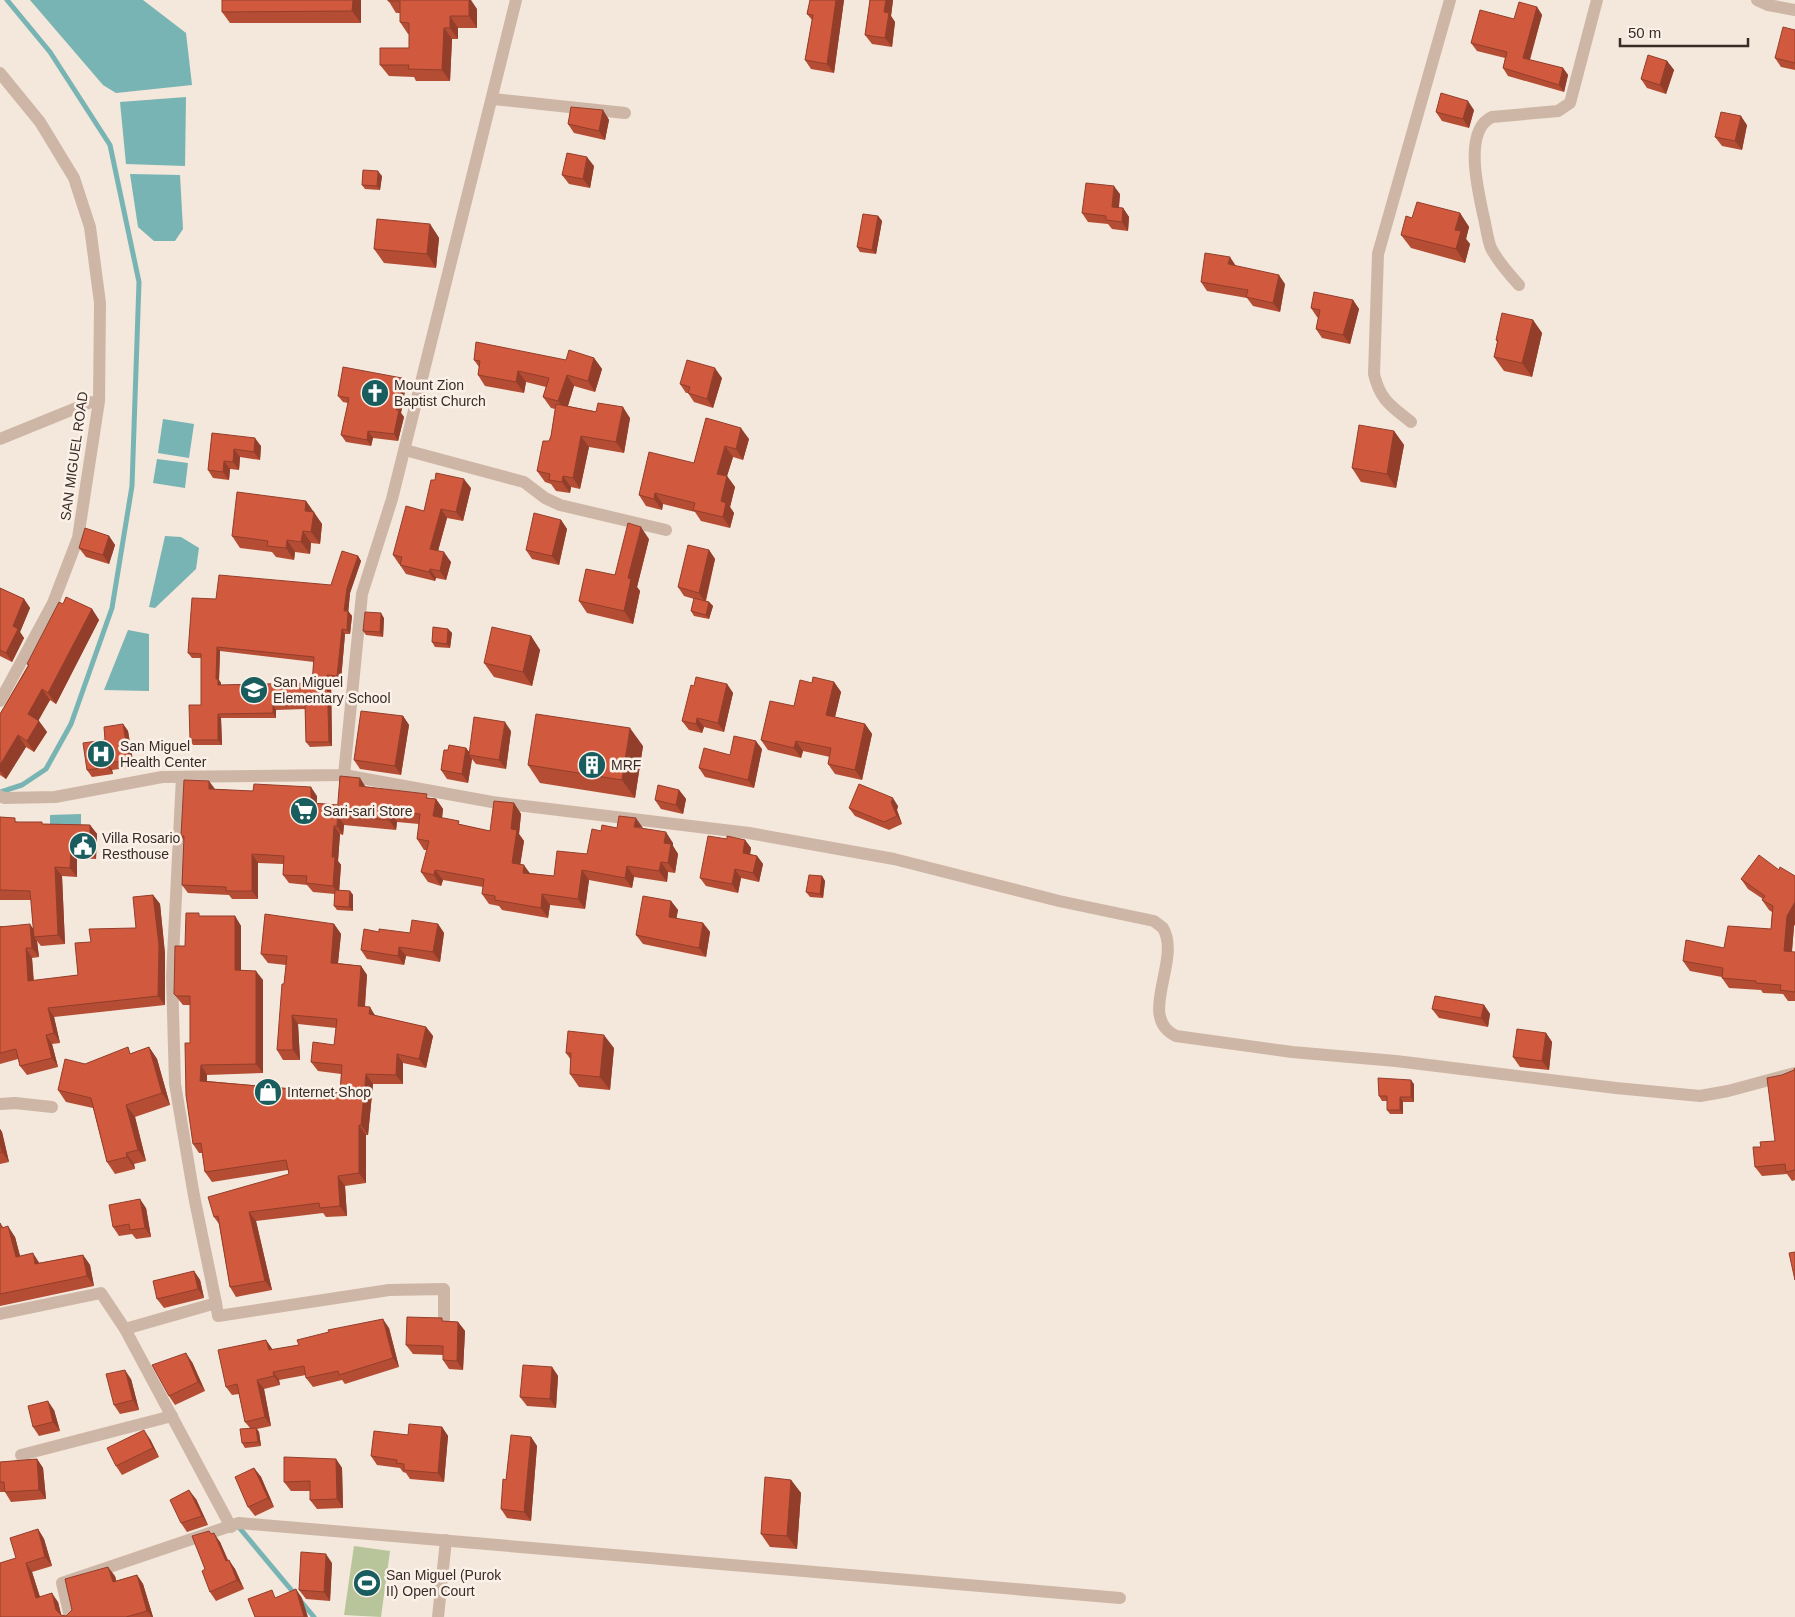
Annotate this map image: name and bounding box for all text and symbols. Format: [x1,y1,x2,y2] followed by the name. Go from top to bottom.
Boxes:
[1620,15,1748,47] scale bar
[1628,24,1661,41] text: 50 m
[394,377,486,409] place label: Mount Zion Baptist Church
[360,378,390,408] church icon: Mount Zion Baptist Church
[57,390,91,522] street label: SAN MIGUEL ROAD
[273,674,391,706] place label: San Miguel Elementary School
[239,675,269,705] school or university icon: San Miguel Elementary School
[120,738,207,770] place label: San Miguel Health Center
[86,739,116,769] hospital icon: San Miguel Health Center
[577,750,607,780] building icon: MRF
[611,757,641,773] place label: MRF
[289,796,319,826] supermarket icon: Sari-sari Store
[323,803,413,819] place label: Sari-sari Store
[102,830,181,862] place label: Villa Rosario Resthouse
[68,831,98,861] public building icon: Villa Rosario Resthouse
[253,1077,283,1107] shop icon: Internet Shop
[287,1084,371,1100] place label: Internet Shop
[386,1567,502,1599] place label: San Miguel (Purok II) Open Court
[352,1568,382,1598] sports icon: San Miguel (Purok II) Open Court

